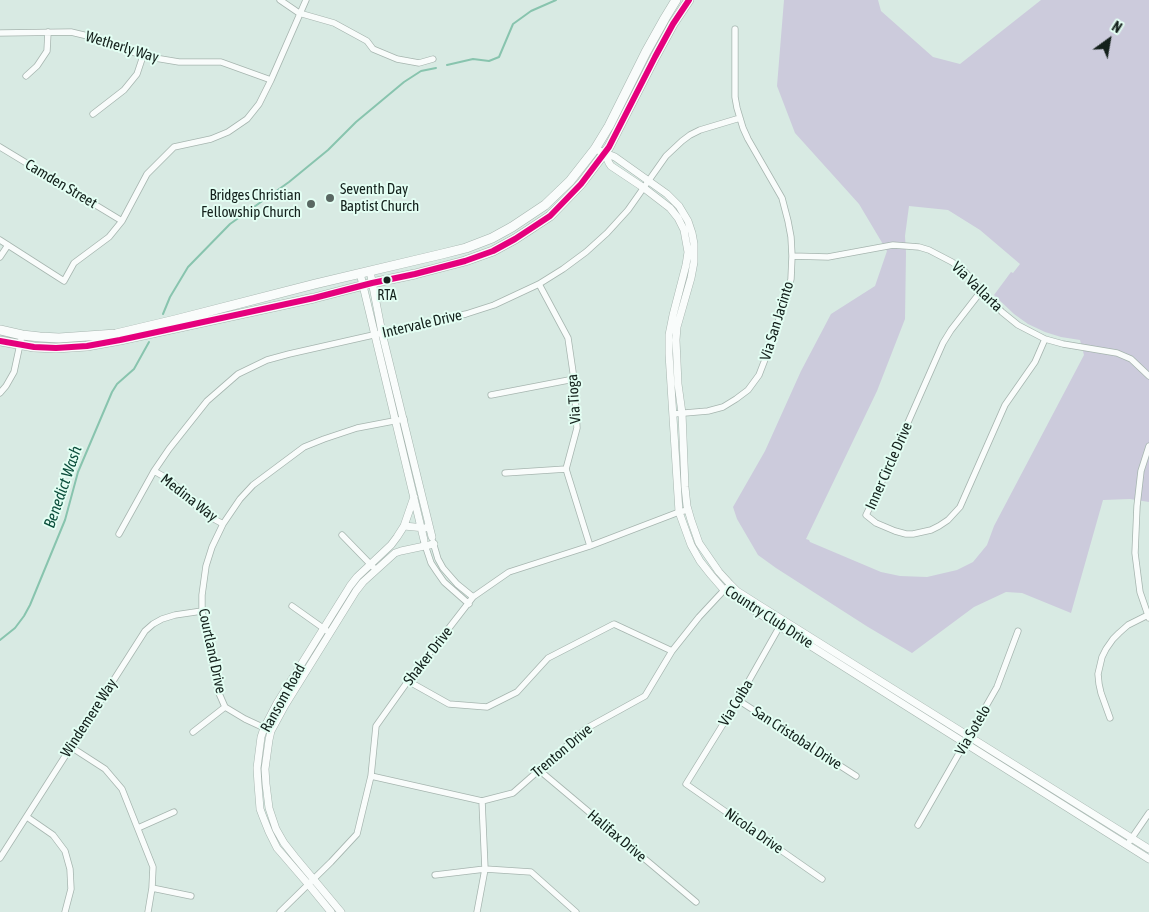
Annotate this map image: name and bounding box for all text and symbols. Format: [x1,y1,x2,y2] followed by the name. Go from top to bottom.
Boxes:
[1084,15,1134,65] north arrow
[1109,18,1125,36] text: N
[83,27,161,67] street label: Wetherly Way
[22,156,100,212] street label: Camden Street
[340,180,419,215] place label: Seventh Day Baptist Church
[201,186,301,221] place label: Bridges Christian Fellowship Church
[324,192,336,204] marker: Seventh Day Baptist Church
[305,198,317,210] marker: Bridges Christian Fellowship Church
[948,258,1006,316] street label: Via Vallarta
[382,275,392,285] marker: RTA
[756,279,798,363] street label: Via San Jacinto
[377,288,397,304] place label: RTA
[380,306,464,342] street label: Intervale Drive
[563,374,585,424] street label: Via Tioga
[862,420,916,512] street label: Inner Circle Drive
[40,443,86,531] water label: Benedict Wash
[157,470,221,526] street label: Medina Way
[722,582,816,652] street label: Country Club Drive
[194,607,230,695] street label: Courtland Drive
[400,623,456,689] street label: Shaker Drive
[257,661,309,735] street label: Ransom Road
[57,675,121,761] street label: Windemere Way
[715,676,757,730] street label: Via Coiba
[749,702,845,774] street label: San Cristobal Drive
[951,702,995,758] street label: Via Sotelo
[528,720,596,782] street label: Trenton Drive
[721,804,787,858] street label: Nicola Drive
[584,806,650,866] street label: Halifax Drive

